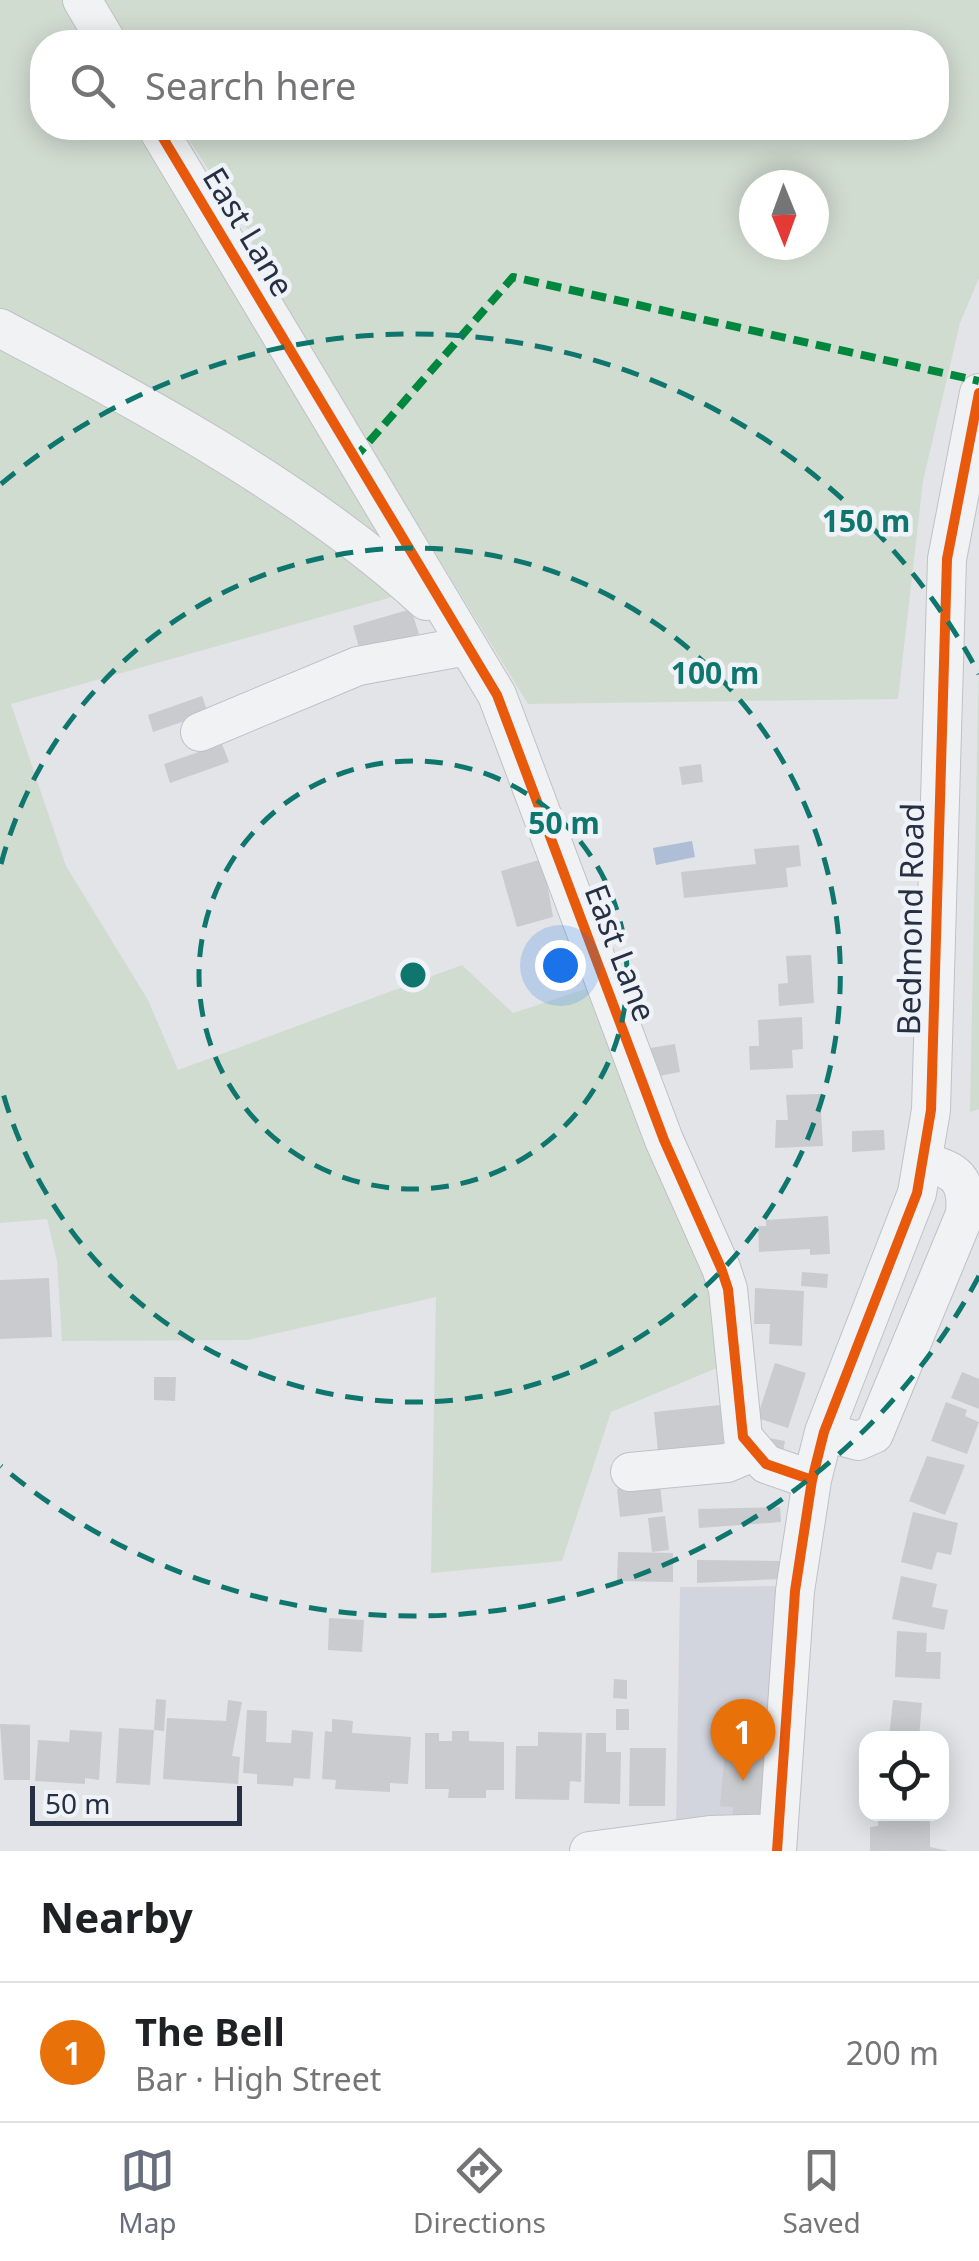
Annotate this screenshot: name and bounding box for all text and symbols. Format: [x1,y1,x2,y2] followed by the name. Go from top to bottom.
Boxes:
[30,30,949,140] search box
[65,58,120,113] icon: search
[145,59,356,111] text: Search here
[194,159,305,304] street label: East Lane
[739,170,829,260] north arrow
[822,500,910,541] text: 150 m
[671,652,759,693] text: 100 m
[528,802,600,843] text: 50 m
[886,802,933,1036] street label: Bedmond Road
[576,878,667,1027] street label: East Lane
[535,940,586,991] your location
[395,957,431,993] centre of rings
[710,1698,776,1781] pin: 1
[859,1731,949,1821] map controls
[859,1731,949,1821] button: locate
[30,1781,242,1826] scale bar
[45,1784,111,1822] text: 50 m
[40,1888,193,1945] text: Nearby
[135,2005,285,2057] text: The Bell
[63,2031,82,2074] text: 1
[846,2031,939,2074] text: 200 m
[135,2057,381,2100] text: Bar · High Street
[118,2143,177,2241] tab: Map
[413,2143,546,2241] tab: Directions
[782,2143,861,2241] tab: Saved

